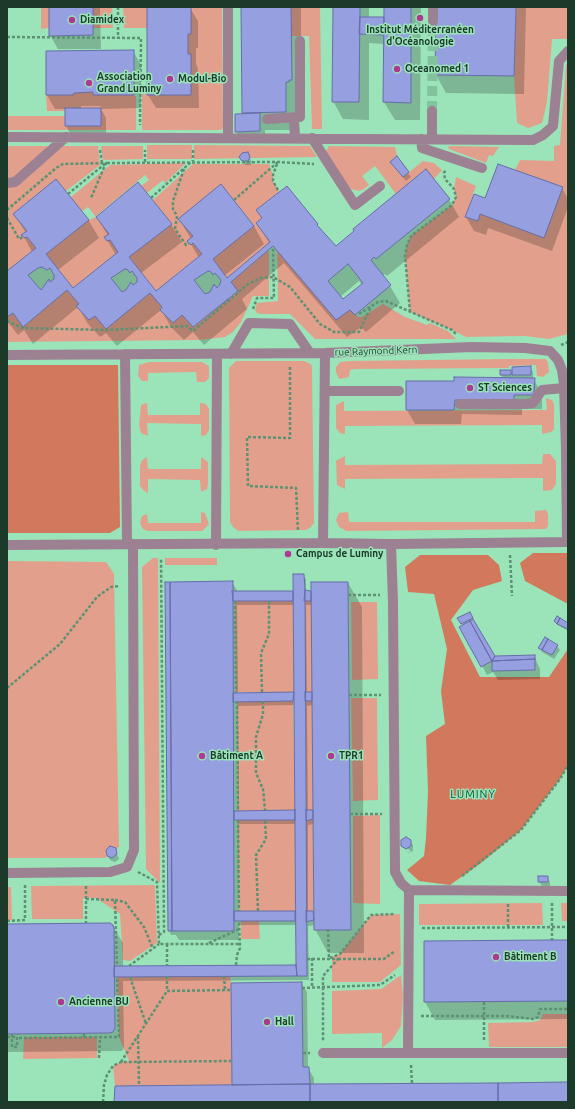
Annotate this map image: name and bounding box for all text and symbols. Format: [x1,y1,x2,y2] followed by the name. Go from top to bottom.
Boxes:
[415,13,425,23] marker: Institut Méditerranéen d'Océanologie
[80,14,124,26] place label: Diamidex
[67,15,77,25] marker: Diamidex
[366,24,474,48] place label: Institut Méditerranéen d'Océanologie
[405,63,469,75] place label: Oceanomed 1
[392,64,402,74] marker: Oceanomed 1
[97,71,161,94] place label: Association Grand Luminy
[178,73,226,85] place label: Modul-Bio
[165,74,175,84] marker: Modul-Bio
[84,78,94,88] marker: Association Grand Luminy
[334,344,418,358] street label: rue Raymond Kern
[478,382,532,394] place label: ST Sciences
[465,383,475,393] marker: ST Sciences
[296,548,383,560] place label: Campus de Luminy
[283,549,293,559] marker: Campus de Luminy
[210,750,263,762] place label: Bâtiment A
[339,750,364,762] place label: TPR1
[197,751,207,761] marker: Bâtiment A
[326,751,336,761] marker: TPR1
[450,787,496,801] district label: LUMINY
[504,951,557,963] place label: Bâtiment B
[491,952,501,962] marker: Bâtiment B
[69,996,129,1008] place label: Ancienne BU
[56,997,66,1007] marker: Ancienne BU
[275,1016,294,1028] place label: Hall
[262,1017,272,1027] marker: Hall

